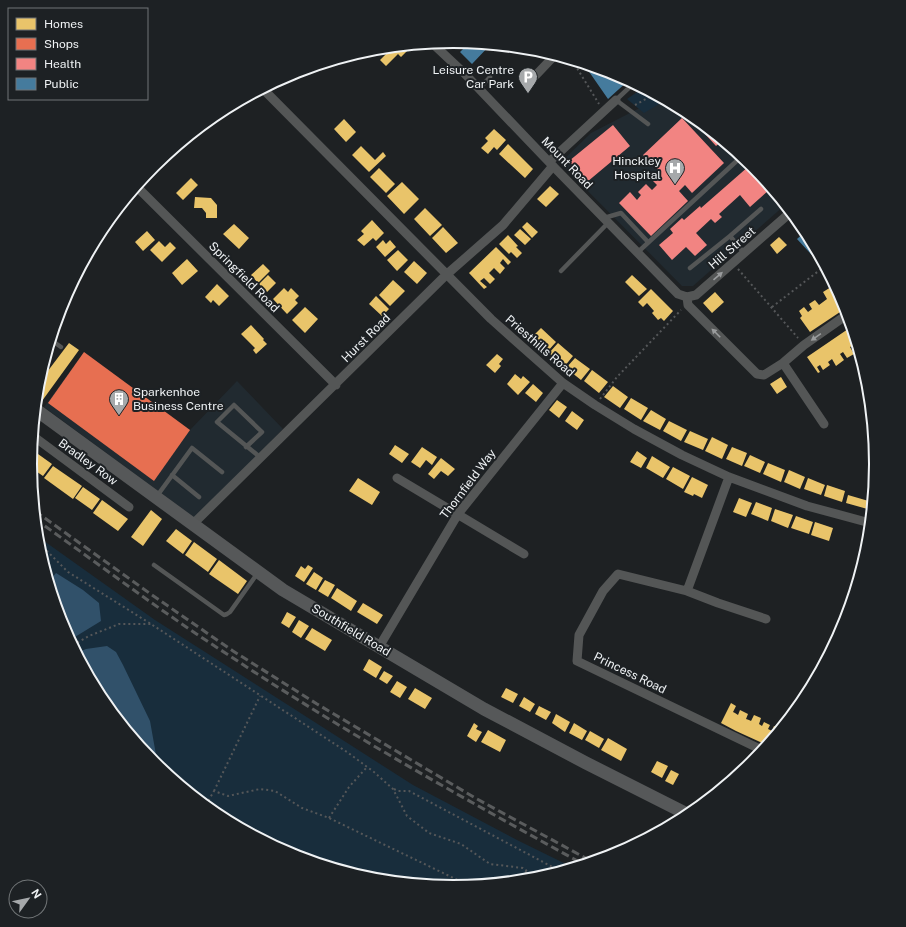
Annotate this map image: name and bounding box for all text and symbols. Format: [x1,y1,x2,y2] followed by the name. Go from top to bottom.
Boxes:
[8,8,148,100] legend
[44,17,83,31] text: Homes
[44,37,79,51] text: Shops
[44,57,81,71] text: Health
[432,63,514,91] place label: Leisure Centre Car Park
[517,66,539,94] parking icon: Leisure Centre Car Park
[44,77,79,91] text: Public
[539,134,595,192] street label: Mount Road
[612,154,662,182] place label: Hinckley Hospital
[664,157,686,185] hospital icon: Hinckley Hospital
[706,224,758,272] street label: Hill Street
[206,239,282,315] street label: Springfield Road
[713,271,723,280] one-way arrow
[339,311,393,365] street label: Hurst Road
[503,312,577,380] street label: Priesthills Road
[711,328,721,338] one-way arrow
[811,333,821,341] one-way arrow
[133,385,224,413] place label: Sparkenhoe Business Centre
[108,388,130,416] building icon: Sparkenhoe Business Centre
[56,436,121,489] street label: Bradley Row
[437,446,499,522] street label: Thornfield Way
[309,601,393,659] street label: Southfield Road
[591,649,669,697] street label: Princess Road
[8,879,48,919] north arrow
[29,887,44,900] text: N

